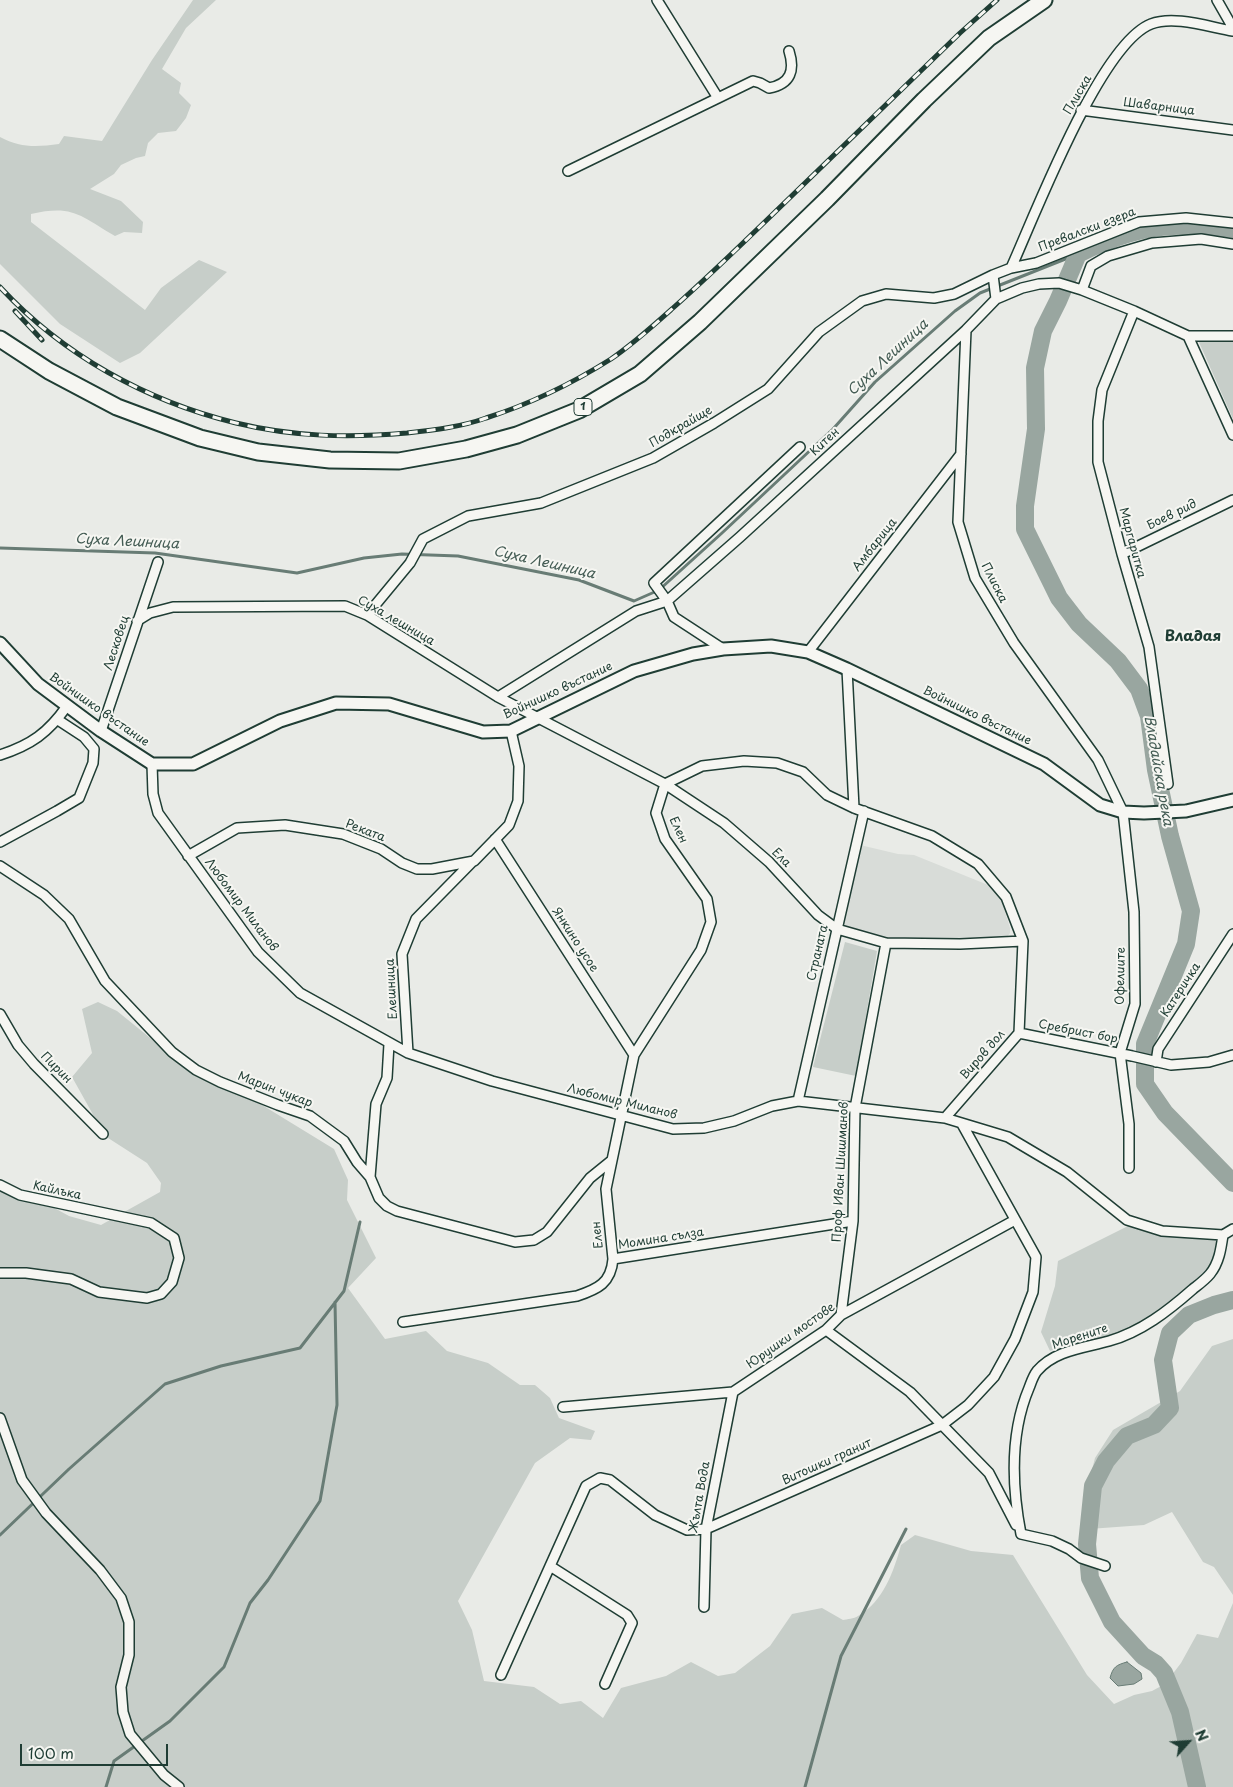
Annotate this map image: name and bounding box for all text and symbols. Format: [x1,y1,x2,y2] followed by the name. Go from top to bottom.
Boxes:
[1061,73,1095,117] street label: Плиска
[1122,95,1196,119] street label: Шаварница
[1036,205,1138,255] street label: Превалски езера
[844,316,932,400] water label: Суха Лешница
[574,398,592,416] road number: 1
[647,403,715,451] street label: Подкрайще
[807,425,843,459] street label: Китен
[1145,497,1199,533] street label: Боев рид
[1116,506,1148,580] street label: Маргаритка
[850,516,900,574] street label: Амбарица
[75,531,179,553] water label: Суха Лешница
[491,543,597,583] water label: Суха Лешница
[978,561,1010,605] street label: Плиска
[355,593,437,649] street label: Суха лешница
[101,614,133,672] street label: Лесковец
[1165,628,1221,646] district label: Владая
[501,659,615,723] street label: Войнишко въстание
[46,670,152,750] street label: Войнишко въстание
[921,684,1033,748] street label: Войнишко въстание
[1140,715,1176,827] water label: Владайска река
[666,815,690,845] street label: Елен
[343,817,387,845] street label: Реката
[768,845,794,871] street label: Ела
[201,856,281,954] street label: Любомир Миланов
[549,905,601,975] street label: Янкино усое
[805,924,831,982] street label: Страната
[1113,947,1129,1005] street label: Офелиите
[383,958,401,1020] street label: Елешница
[1158,960,1204,1020] street label: Катеричка
[1037,1017,1119,1047] street label: Сребрист бор
[958,1027,1008,1083] street label: Виров дол
[37,1049,75,1087] street label: Пирин
[236,1069,314,1111] street label: Марин чукар
[566,1081,678,1123] street label: Любомир Миланов
[830,1101,852,1243] street label: Проф Иван Шишманов
[31,1179,83,1203] street label: Кайлъка
[589,1221,607,1249] street label: Елен
[617,1225,705,1253] street label: Момина сълза
[744,1300,838,1372] street label: Юрушки мостове
[1050,1321,1110,1353] street label: Морените
[780,1436,874,1488] street label: Витошки гранит
[687,1460,713,1534] street label: Жълта Вода
[1163,1717,1213,1767] north arrow
[1190,1726,1214,1745] text: N
[22,1734,170,1766] scale bar
[28,1741,74,1764] text: 100 m

